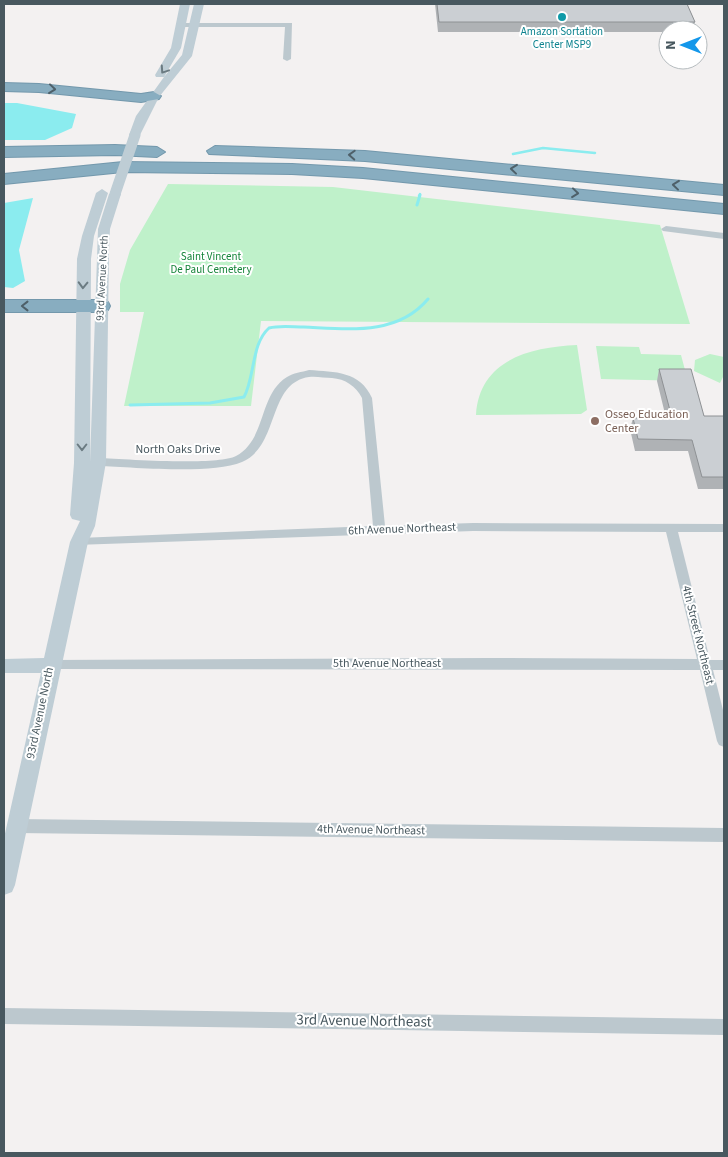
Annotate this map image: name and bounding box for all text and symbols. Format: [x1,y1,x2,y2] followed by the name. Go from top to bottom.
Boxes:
[556,11,568,23] marker: Amazon Sortation Center MSP9
[658,20,708,70] north arrow
[521,24,603,52] place label: Amazon Sortation Center MSP9
[661,40,681,50] text: N
[160,65,170,74] one-way arrow
[49,83,57,94] one-way arrow
[348,150,356,160] one-way arrow
[510,164,518,175] one-way arrow
[671,180,679,191] one-way arrow
[571,188,579,199] one-way arrow
[92,235,112,321] street label: 93rd Avenue North
[170,249,252,277] park label: Saint Vincent De Paul Cemetery
[78,281,88,289] one-way arrow
[21,301,29,311] one-way arrow
[605,406,689,437] place label: Osseo Education Center
[589,415,601,427] marker: Osseo Education Center
[136,441,220,458] street label: North Oaks Drive
[77,444,87,451] one-way arrow
[348,519,456,539] street label: 6th Avenue Northeast
[678,584,718,686] street label: 4th Street Northeast
[333,655,441,672] street label: 5th Avenue Northeast
[22,666,58,760] street label: 93rd Avenue North
[317,821,425,839] street label: 4th Avenue Northeast
[296,1009,432,1033] street label: 3rd Avenue Northeast

